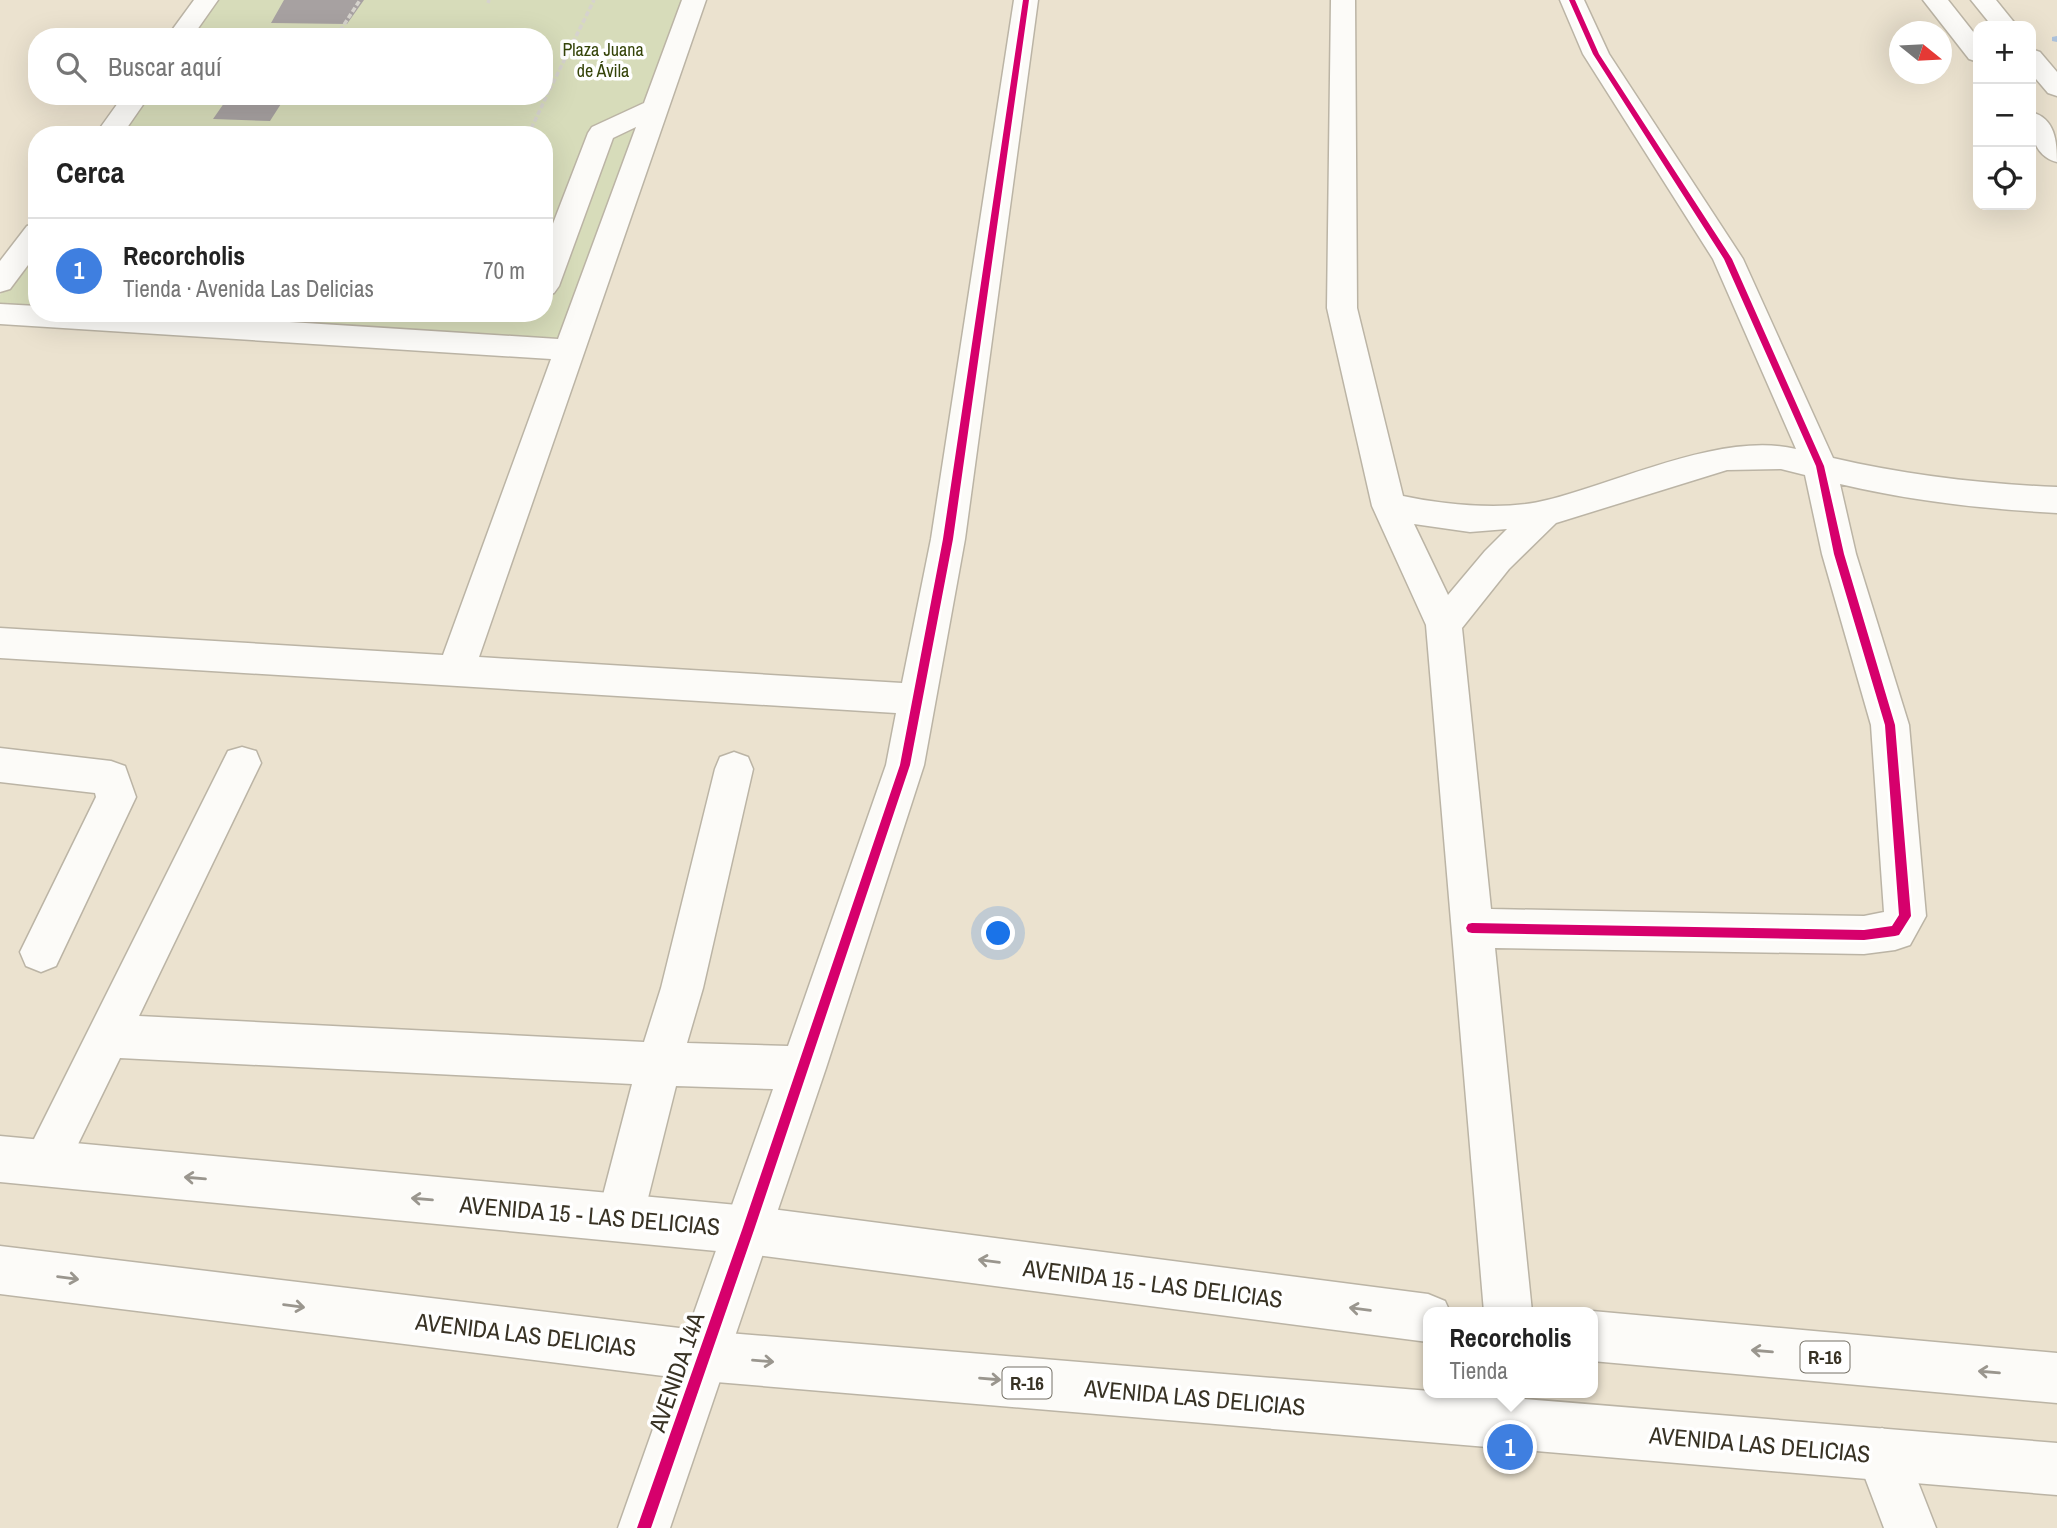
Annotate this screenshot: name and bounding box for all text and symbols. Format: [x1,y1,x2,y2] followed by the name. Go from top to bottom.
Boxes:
[1889,21,1952,84] north arrow
[1973,21,2036,210] map controls
[1973,21,2036,84] button: +
[28,28,553,105] search box
[562,37,644,83] park label: Plaza Juana de Ávila
[52,48,90,86] icon: search
[108,49,222,84] text: Buscar aquí
[1973,84,2036,147] button: −
[1973,147,2036,210] button: locate
[56,152,124,192] text: Cerca
[123,238,245,273] text: Recorcholis
[74,255,84,286] text: 1
[483,255,525,286] text: 70 m
[123,273,374,304] text: Tienda · Avenida Las Delicias
[981,916,1015,950] your location
[184,1171,207,1184] one-way arrow
[458,1188,721,1242] street label: AVENIDA 15 - LAS DELICIAS
[411,1193,433,1206] one-way arrow
[1020,1251,1285,1315] street label: AVENIDA 15 - LAS DELICIAS
[978,1255,1001,1268] one-way arrow
[56,1272,79,1285] one-way arrow
[282,1299,304,1312] one-way arrow
[1349,1303,1372,1316] one-way arrow
[413,1304,638,1363] street label: AVENIDA LAS DELICIAS
[640,1307,712,1437] street label: AVENIDA 14A
[1423,1307,1598,1398] popup
[1449,1320,1572,1355] text: Recorcholis
[1800,1342,1850,1372] road number: R-16
[1752,1345,1774,1358] one-way arrow
[751,1354,774,1367] one-way arrow
[1449,1355,1508,1386] text: Tienda
[1978,1365,2001,1378] one-way arrow
[1002,1368,1052,1399] road number: R-16
[1082,1371,1307,1423] street label: AVENIDA LAS DELICIAS
[978,1373,1000,1386] one-way arrow
[1647,1418,1872,1470] street label: AVENIDA LAS DELICIAS
[1487,1421,1533,1473] pin: 1

